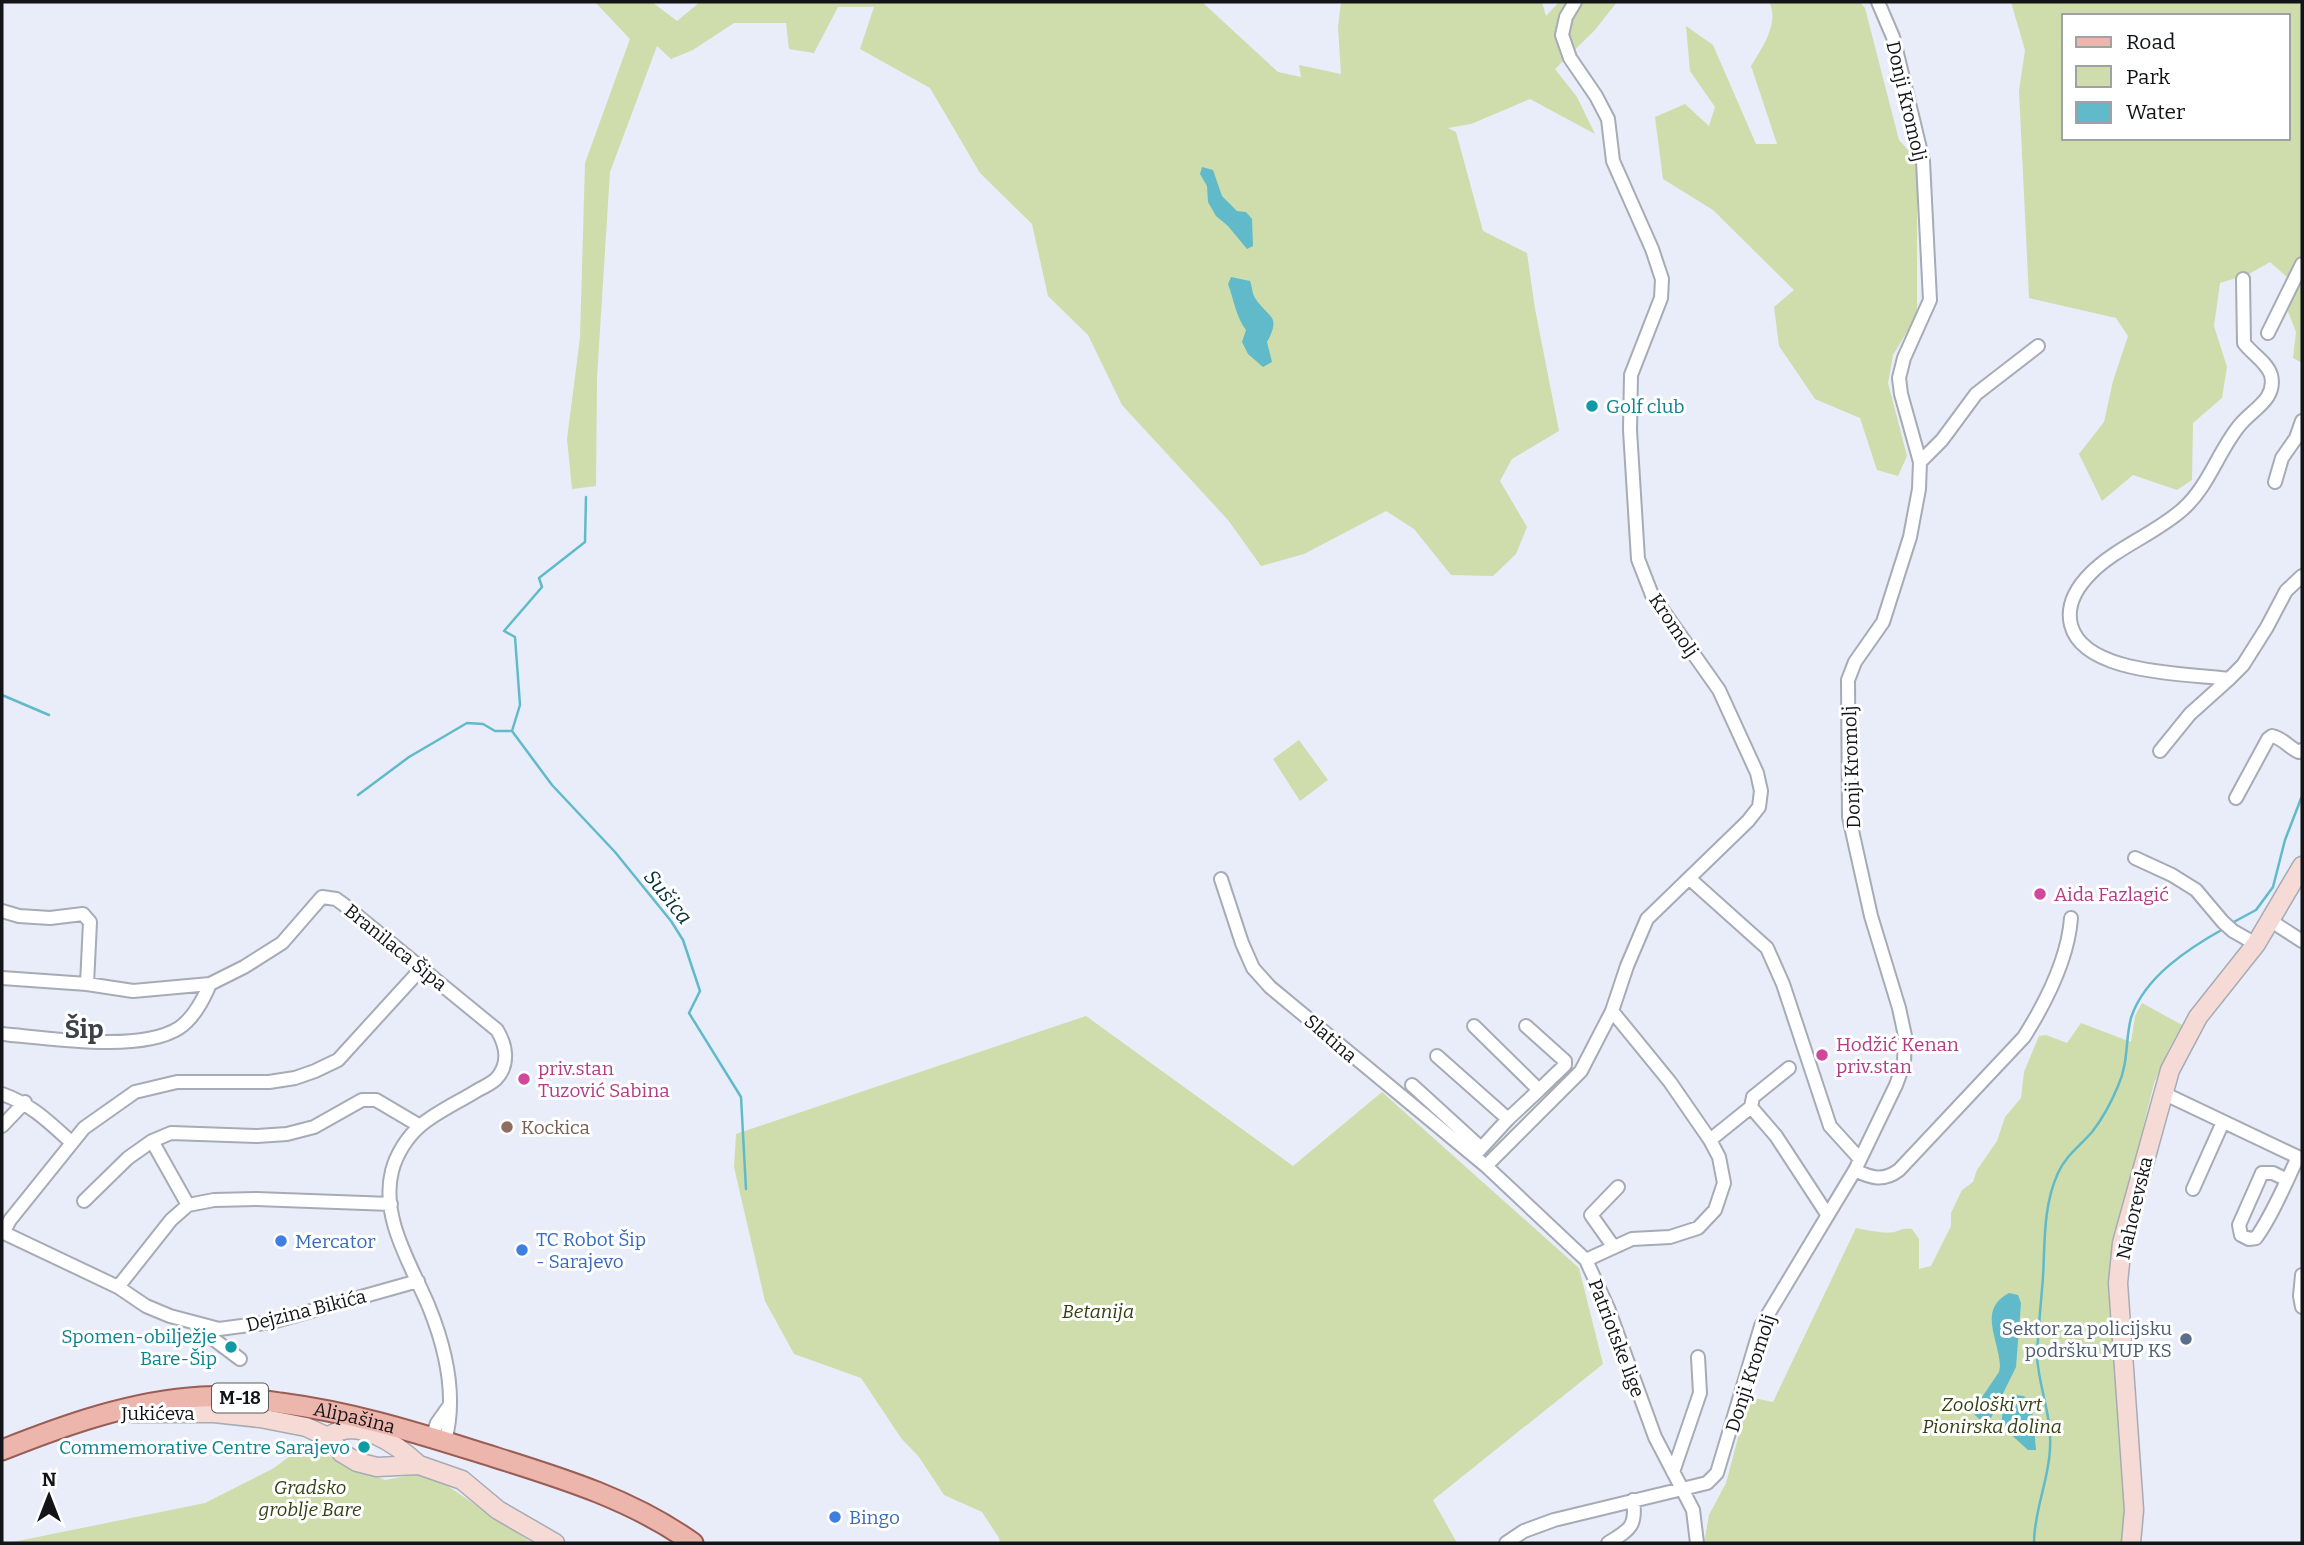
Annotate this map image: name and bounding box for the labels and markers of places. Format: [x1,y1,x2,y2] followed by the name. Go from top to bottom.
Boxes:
[1606,395,1684,418] place label: Golf club
[1584,398,1600,414] marker: Golf club
[2054,883,2169,906] place label: Aida Fazlagić
[2032,886,2048,902] marker: Aida Fazlagić
[1836,1033,1959,1078] place label: Hodžić Kenan priv.stan
[1814,1047,1830,1063] marker: Hodžić Kenan priv.stan
[538,1057,670,1102] place label: priv.stan Tuzović Sabina
[516,1071,532,1087] marker: priv.stan Tuzović Sabina
[521,1116,590,1139] place label: Kockica
[499,1119,515,1135] marker: Kockica
[536,1228,646,1273] place label: TC Robot Šip - Sarajevo
[295,1230,376,1253] place label: Mercator
[273,1233,289,1249] marker: Mercator
[514,1242,530,1258] marker: TC Robot Šip - Sarajevo
[2002,1317,2172,1362] place label: Sektor za policijsku podršku MUP KS
[61,1325,217,1370] place label: Spomen-obilježje Bare-Šip
[2178,1331,2194,1347] marker: Sektor za policijsku podršku MUP KS
[223,1339,239,1355] marker: Spomen-obilježje Bare-Šip
[59,1436,350,1459] place label: Commemorative Centre Sarajevo
[356,1439,372,1455] marker: Commemorative Centre Sarajevo
[849,1506,900,1529] place label: Bingo
[827,1509,843,1525] marker: Bingo

